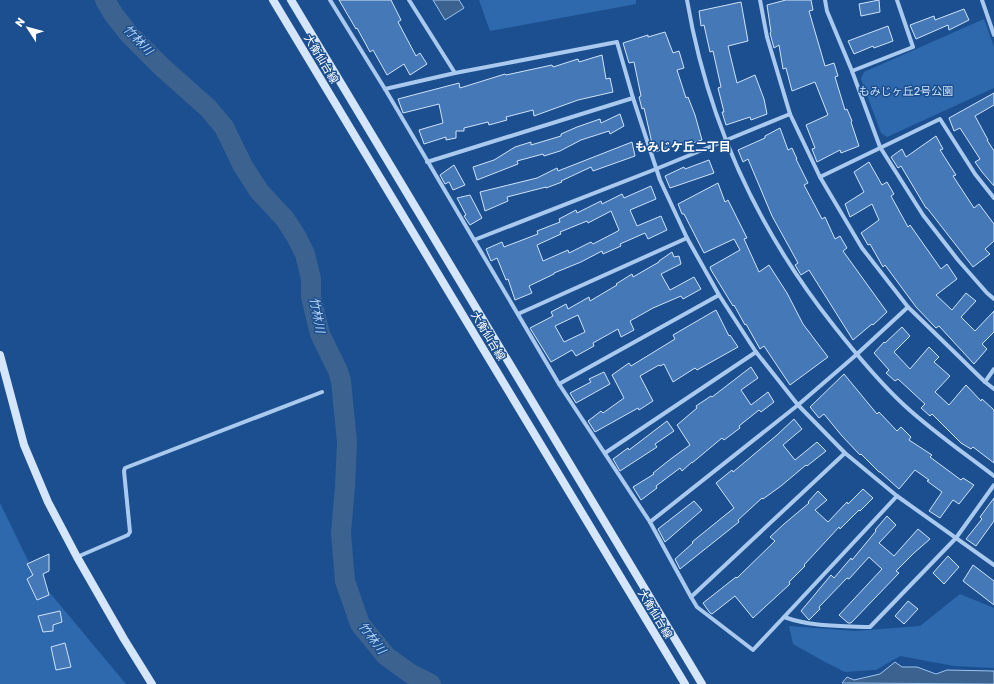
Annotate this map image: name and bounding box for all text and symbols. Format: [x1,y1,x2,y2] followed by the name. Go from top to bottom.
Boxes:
[8,8,48,48] north arrow
[13,15,28,29] text: N
[120,22,157,59] water label: 竹林川
[301,32,341,86] street label: 大衡仙台線
[859,85,953,98] park label: もみじヶ丘2号公園
[635,140,731,154] district label: もみじケ丘二丁目
[307,296,328,336] water label: 竹林川
[468,309,508,363] street label: 大衡仙台線
[635,587,675,641] street label: 大衡仙台線
[356,619,390,658] water label: 竹林川

